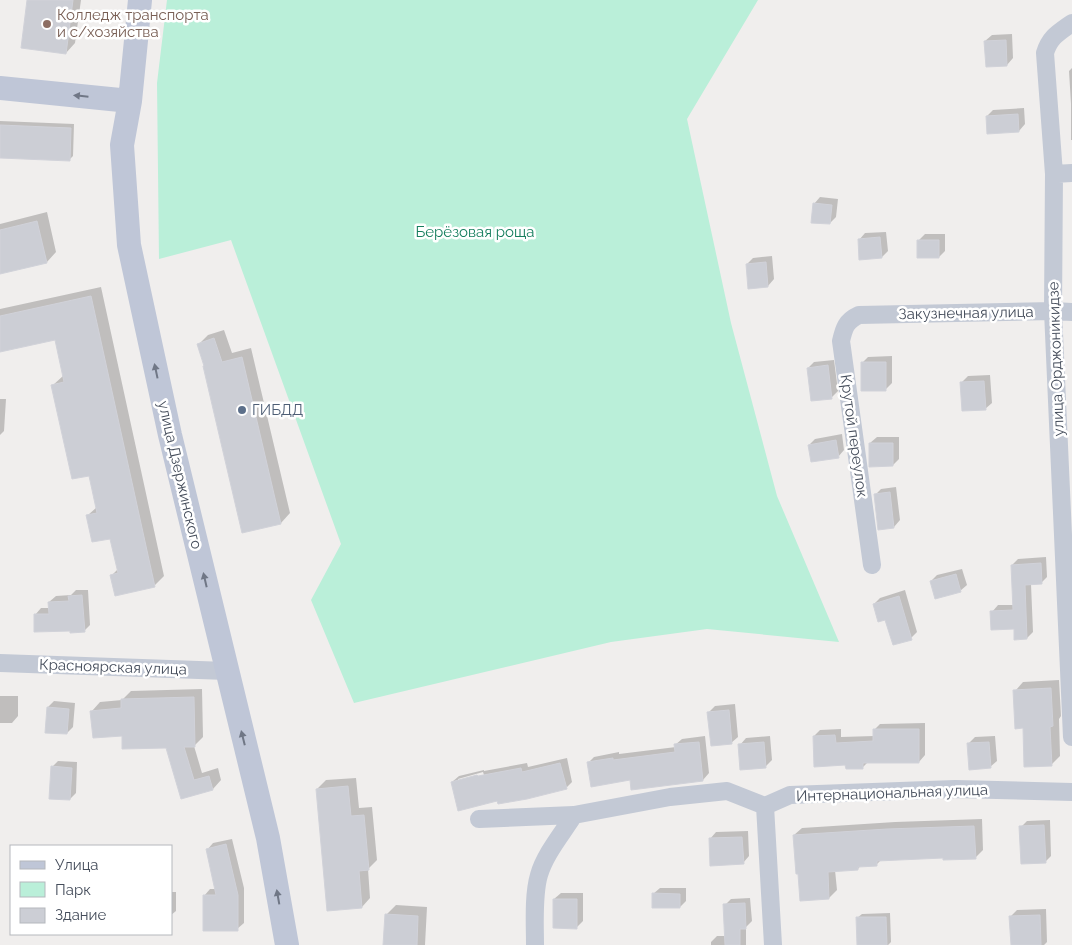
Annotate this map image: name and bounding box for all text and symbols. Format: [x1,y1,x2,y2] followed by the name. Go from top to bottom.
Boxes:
[57,6,209,41] place label: Колледж транспорта и с/хозяйства
[41,18,53,30] marker: Колледж транспорта и с/хозяйства
[73,92,89,100] one-way arrow
[416,223,534,241] park label: Берёзовая роща
[1044,281,1068,437] street label: улица Орджоникидзе
[898,303,1034,323] street label: Закузнечная улица
[152,364,160,379] one-way arrow
[836,373,872,499] street label: Крутой переулок
[154,399,206,551] street label: улица Дзержинского
[252,401,303,419] place label: ГИБДД
[236,404,248,416] marker: ГИБДД
[201,573,209,588] one-way arrow
[39,655,187,679] street label: Красноярская улица
[239,731,247,746] one-way arrow
[796,781,988,805] street label: Интернациональная улица
[10,845,172,935] legend
[55,856,99,874] text: Улица
[55,881,91,899] text: Парк
[274,889,282,905] one-way arrow
[55,906,107,924] text: Здание

